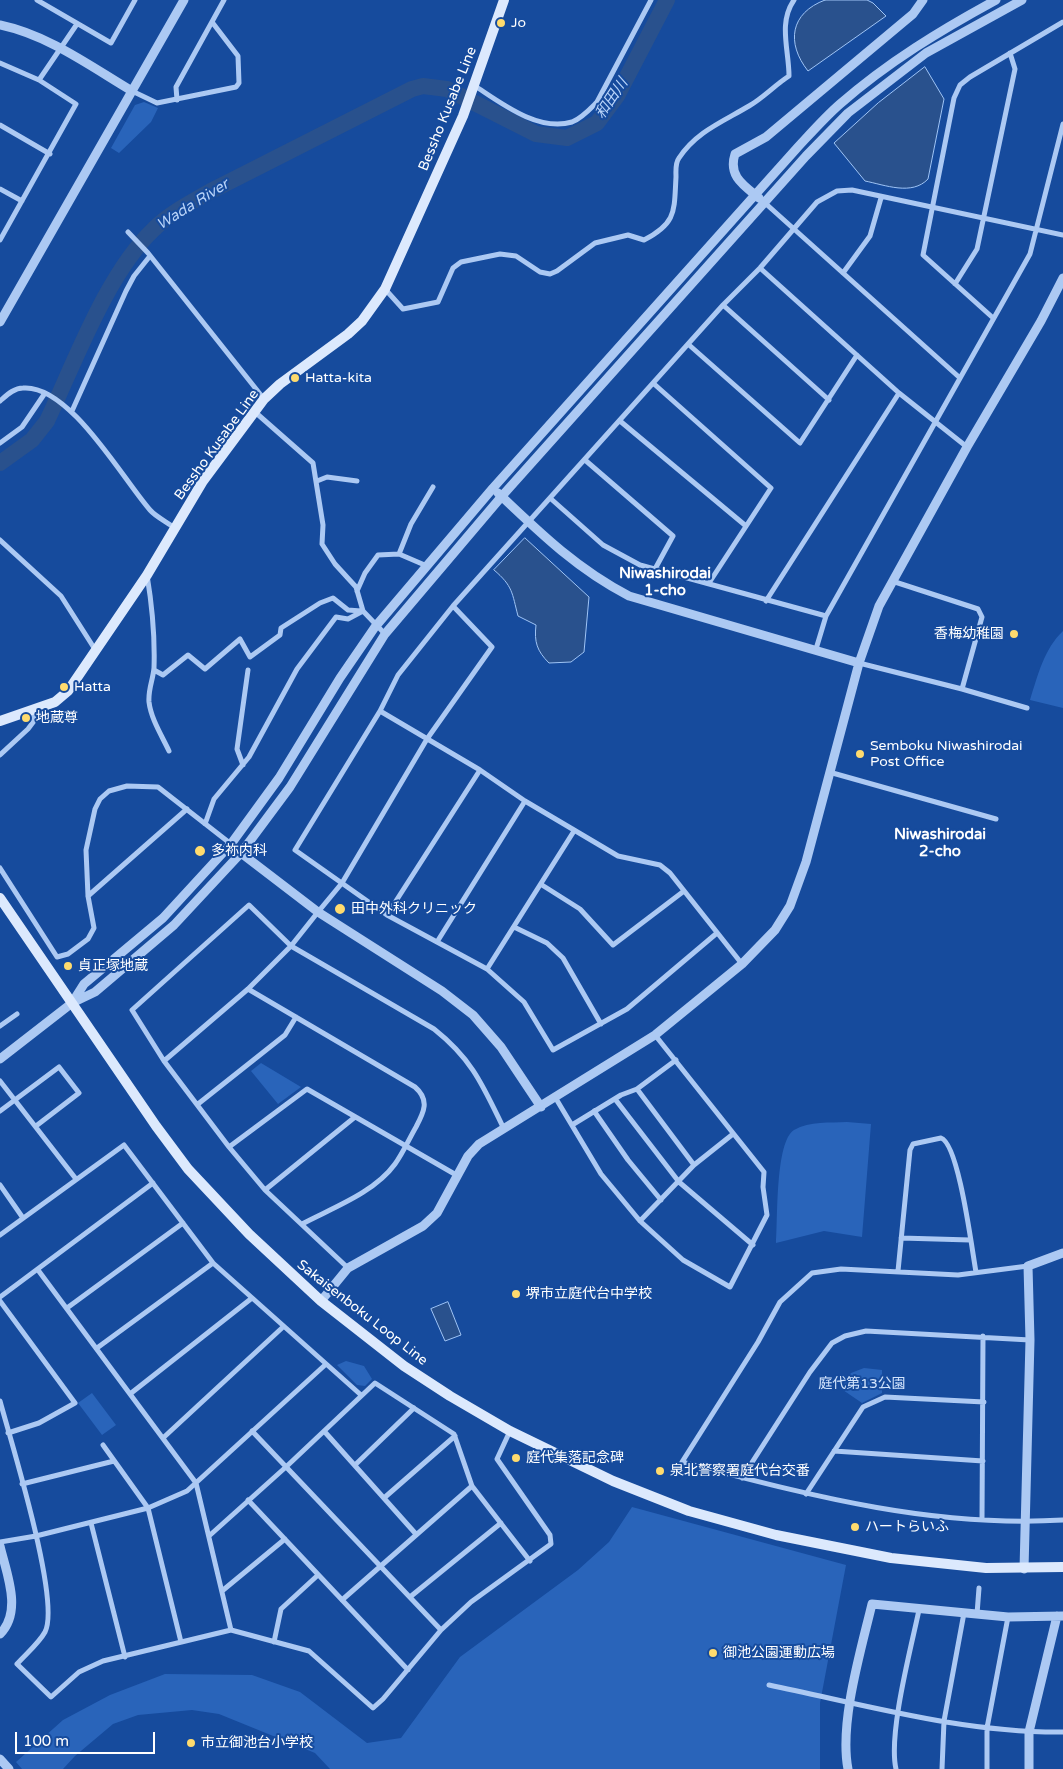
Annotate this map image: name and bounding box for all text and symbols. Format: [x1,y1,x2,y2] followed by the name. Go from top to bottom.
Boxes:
[511,15,526,31] place label: Jo
[495,17,507,29] marker: Jo
[415,44,481,174] street label: Bessho Kusabe Line
[592,75,632,123] water label: 和田川
[154,176,232,234] water label: Wada River
[305,370,372,386] place label: Hatta-kita
[289,372,301,384] marker: Hatta-kita
[171,386,263,504] street label: Bessho Kusabe Line
[619,565,711,600] district label: Niwashirodai 1-cho
[934,626,1004,642] place label: 香梅幼稚園
[1008,628,1020,640] marker: 香梅幼稚園
[74,679,111,695] place label: Hatta
[58,681,70,693] marker: Hatta
[36,710,78,726] place label: 地蔵尊
[20,712,32,724] marker: 地蔵尊
[870,738,1023,770] place label: Semboku Niwashirodai Post Office
[854,748,866,760] marker: Semboku Niwashirodai Post Office
[894,826,986,861] district label: Niwashirodai 2-cho
[211,843,267,859] place label: 多祢内科
[193,844,207,858] marker: 多祢内科
[351,901,477,917] place label: 田中外科クリニック
[333,902,347,916] marker: 田中外科クリニック
[78,958,148,974] place label: 貞正塚地蔵
[62,960,74,972] marker: 貞正塚地蔵
[293,1257,431,1369] street label: Sakaisenboku Loop Line
[526,1286,652,1302] place label: 堺市立庭代台中学校
[510,1288,522,1300] marker: 堺市立庭代台中学校
[818,1376,906,1392] park label: 庭代第13公園
[526,1450,624,1466] place label: 庭代集落記念碑
[510,1452,522,1464] marker: 庭代集落記念碑
[670,1463,810,1479] place label: 泉北警察署庭代台交番
[654,1465,666,1477] marker: 泉北警察署庭代台交番
[865,1519,949,1535] place label: ハートらいふ
[849,1521,861,1533] marker: ハートらいふ
[723,1645,835,1661] place label: 御池公園運動広場
[707,1647,719,1659] marker: 御池公園運動広場
[18,1722,158,1754] scale bar
[23,1732,69,1750] text: 100 m
[201,1735,313,1751] place label: 市立御池台小学校
[185,1737,197,1749] marker: 市立御池台小学校

